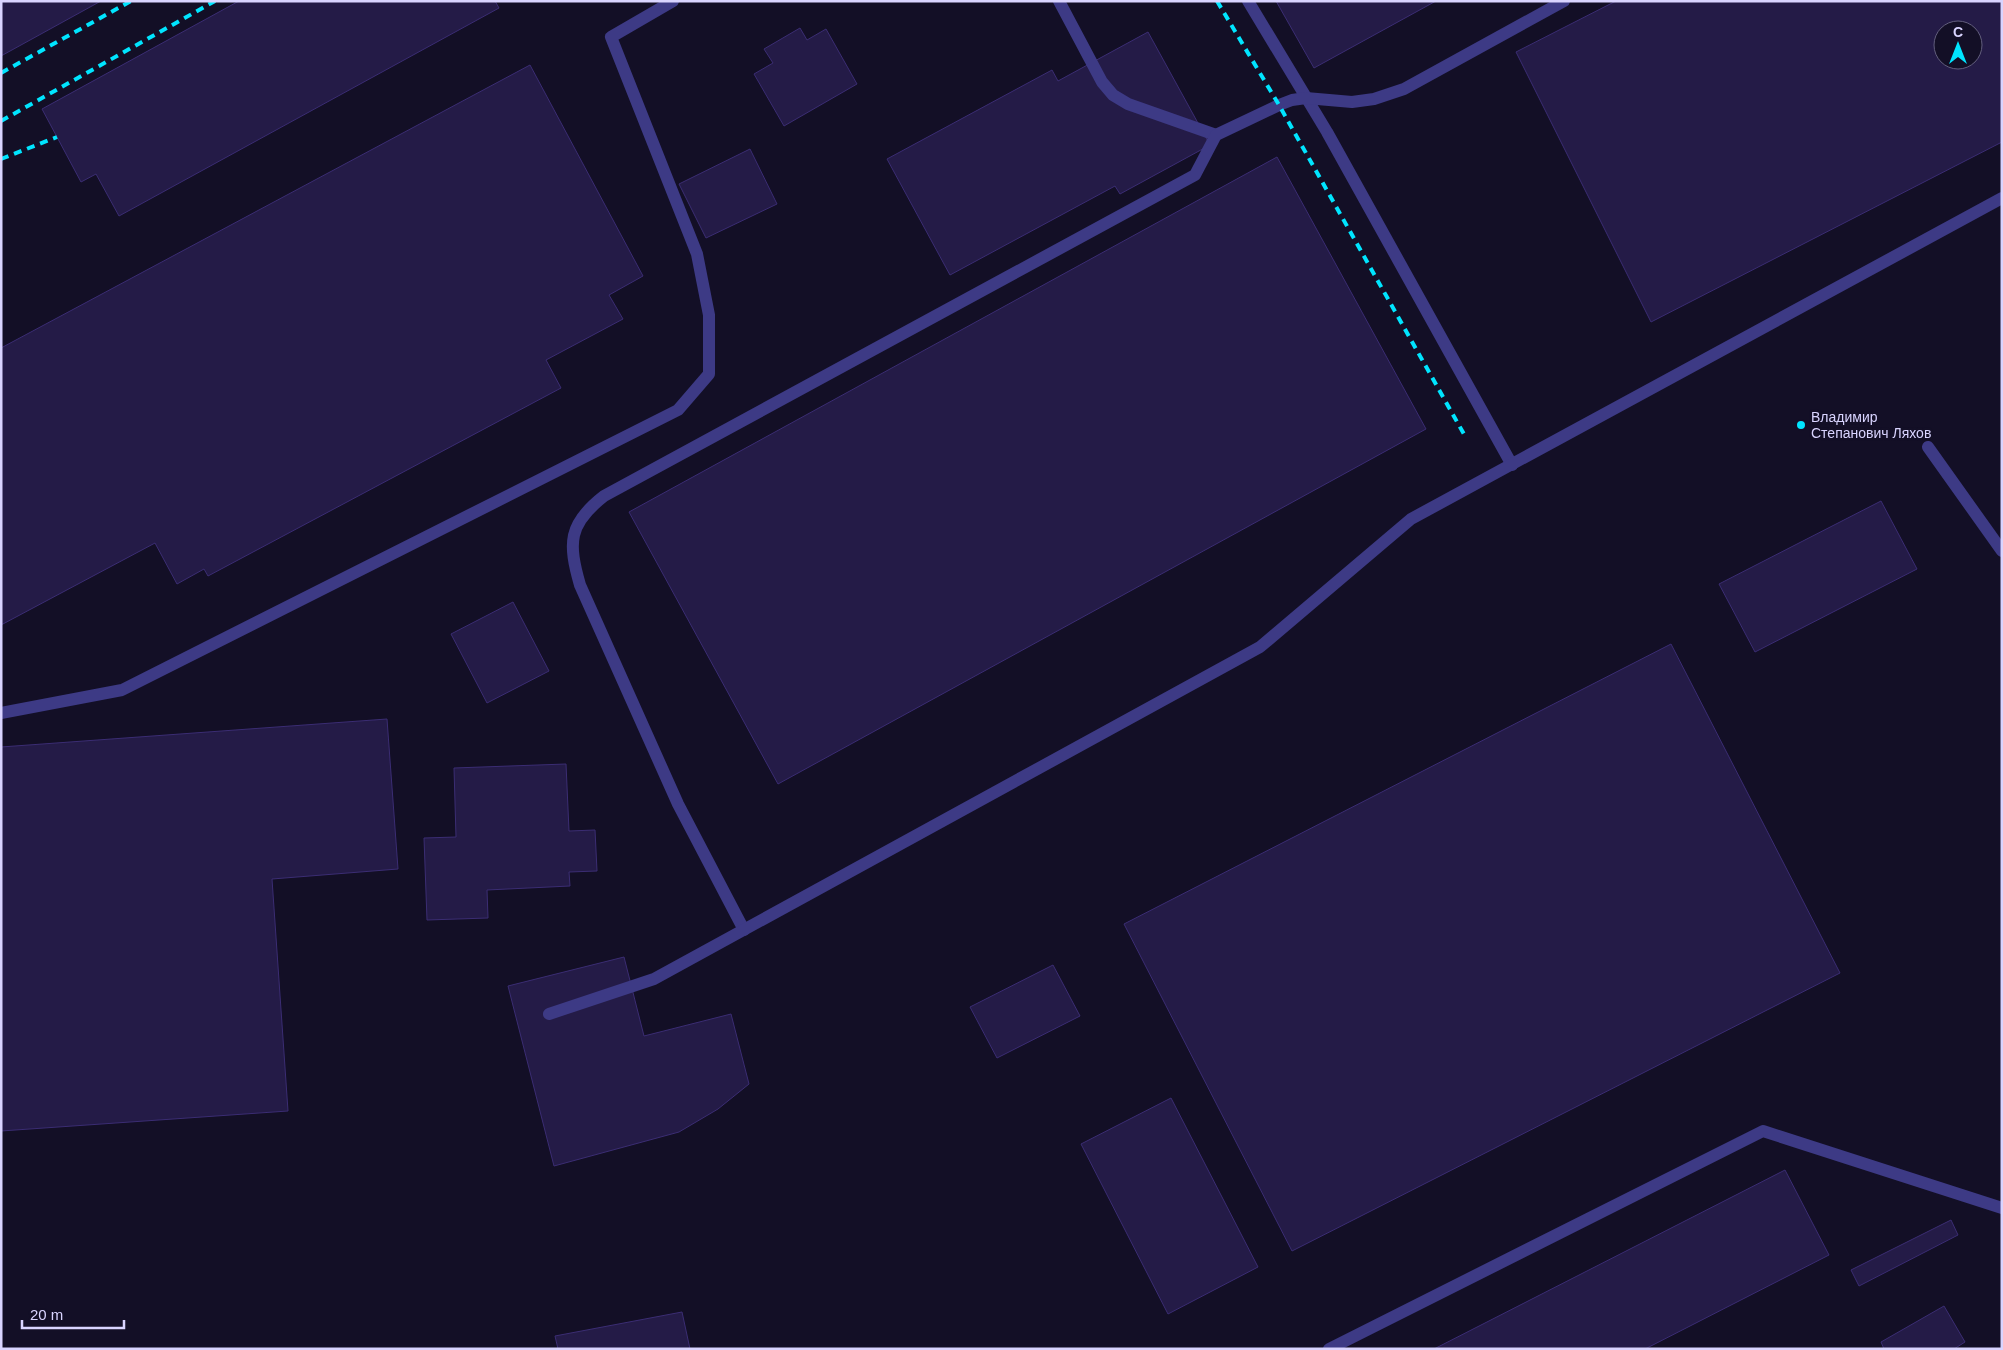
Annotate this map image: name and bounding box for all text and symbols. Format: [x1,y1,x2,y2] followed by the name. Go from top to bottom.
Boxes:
[1933,20,1983,70] north arrow
[1953,24,1963,40] text: С
[1811,409,1931,441] place label: Владимир Степанович Ляхов
[1795,419,1807,431] marker: Владимир Степанович Ляхов
[22,1298,125,1330] scale bar
[30,1306,63,1323] text: 20 m

